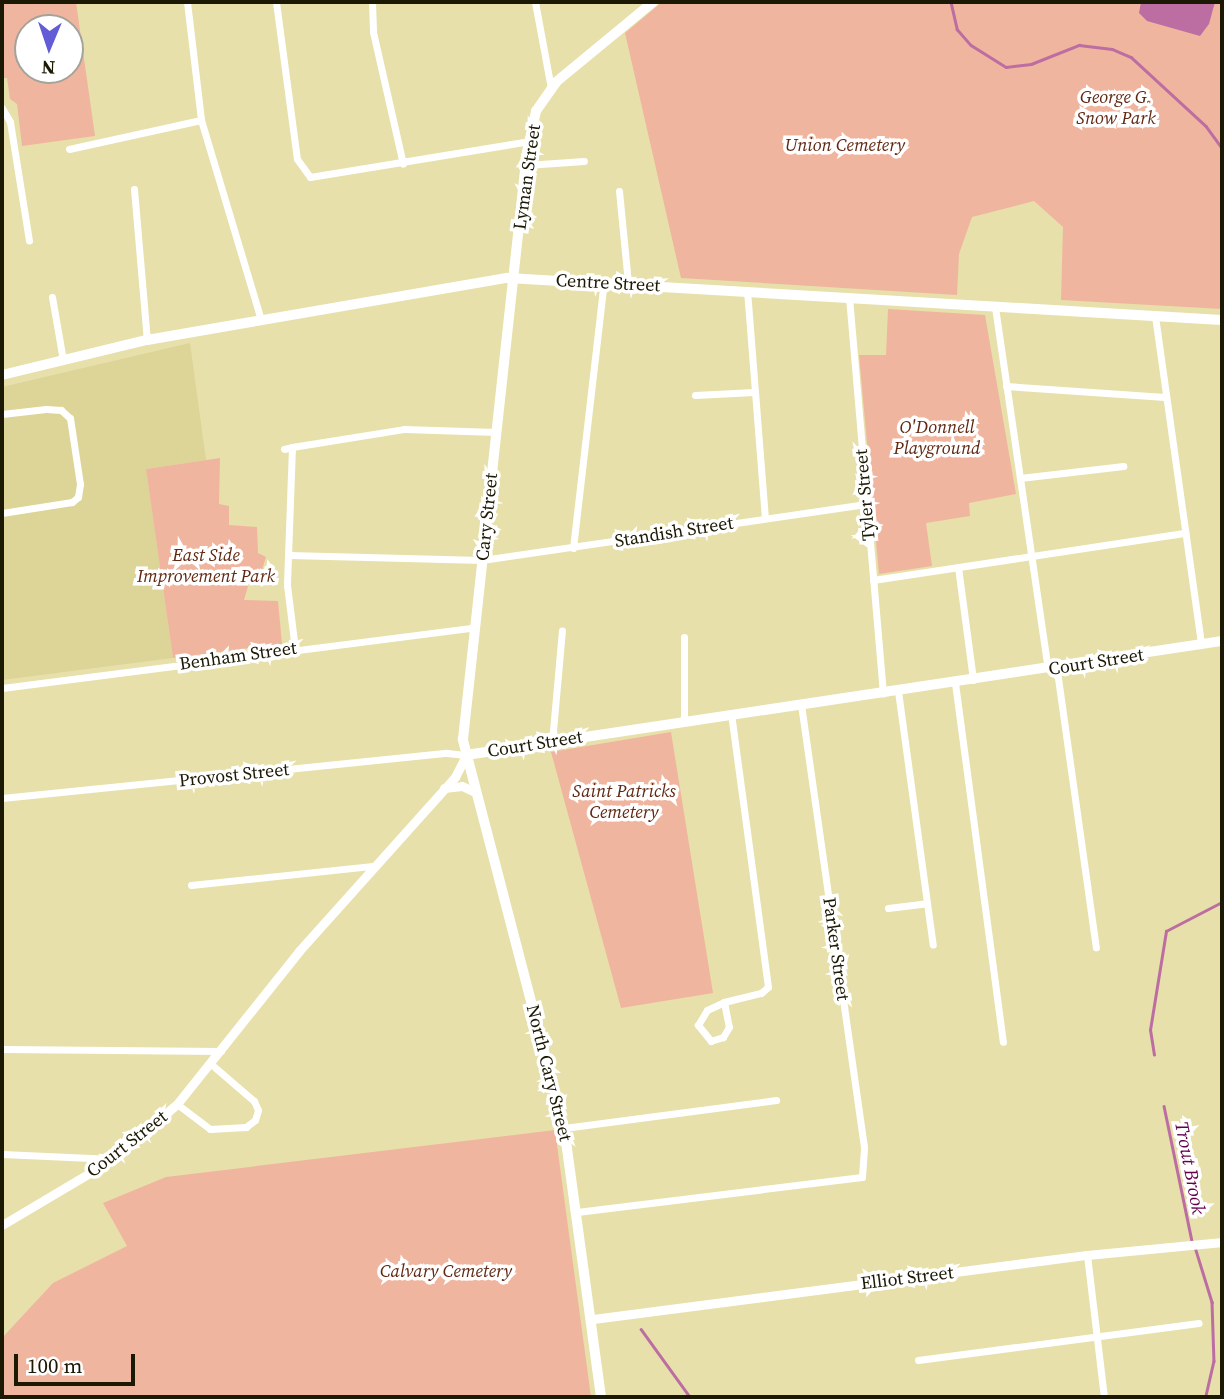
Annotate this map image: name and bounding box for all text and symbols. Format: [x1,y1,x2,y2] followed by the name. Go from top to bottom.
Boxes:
[14,14,84,84] north arrow
[41,55,56,81] text: N
[1076,87,1156,130] park label: George G. Snow Park
[509,123,545,231] street label: Lyman Street
[785,134,905,156] park label: Union Cemetery
[555,269,661,297] street label: Centre Street
[894,417,980,460] park label: O'Donnell Playground
[850,448,880,542] street label: Tyler Street
[472,472,502,562] street label: Cary Street
[613,512,735,552] street label: Standish Street
[137,545,275,588] park label: East Side Improvement Park
[178,637,298,675] street label: Benham Street
[1047,644,1145,680] street label: Court Street
[486,726,584,762] street label: Court Street
[178,758,290,792] street label: Provost Street
[572,781,676,824] park label: Saint Patricks Cemetery
[818,896,854,1002] street label: Parker Street
[522,1003,576,1143] street label: North Cary Street
[82,1106,172,1182] street label: Court Street
[1170,1120,1210,1216] water label: Trout Brook
[380,1260,512,1282] park label: Calvary Cemetery
[859,1262,955,1294] street label: Elliot Street
[18,1340,138,1384] scale bar
[27,1351,82,1380] text: 100 m

